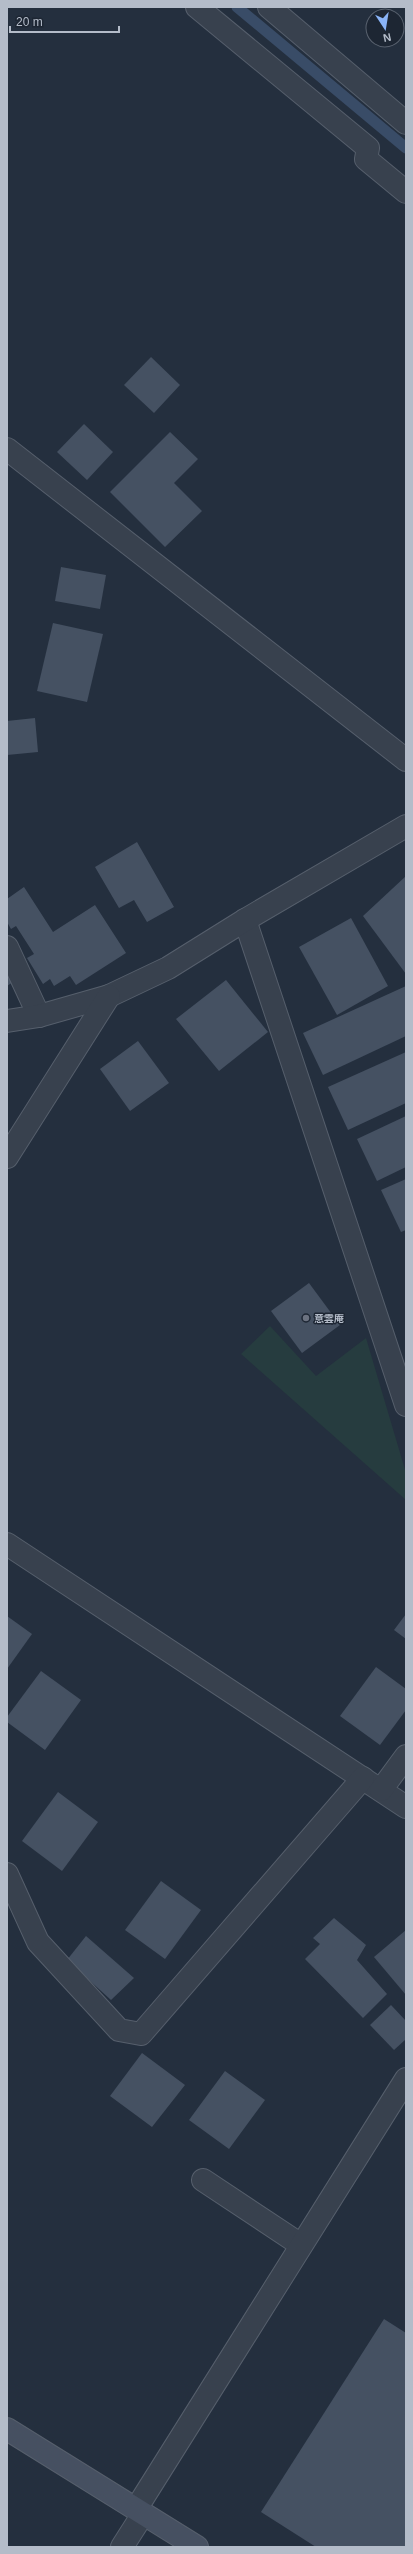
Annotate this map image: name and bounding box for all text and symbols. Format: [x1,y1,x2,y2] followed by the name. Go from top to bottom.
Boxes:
[10,8,119,34] scale bar
[365,8,405,48] north arrow
[16,15,43,29] text: 20 m
[382,31,392,44] text: N
[301,1313,311,1323] marker: 意雲庵
[314,1313,344,1324] place label: 意雲庵

